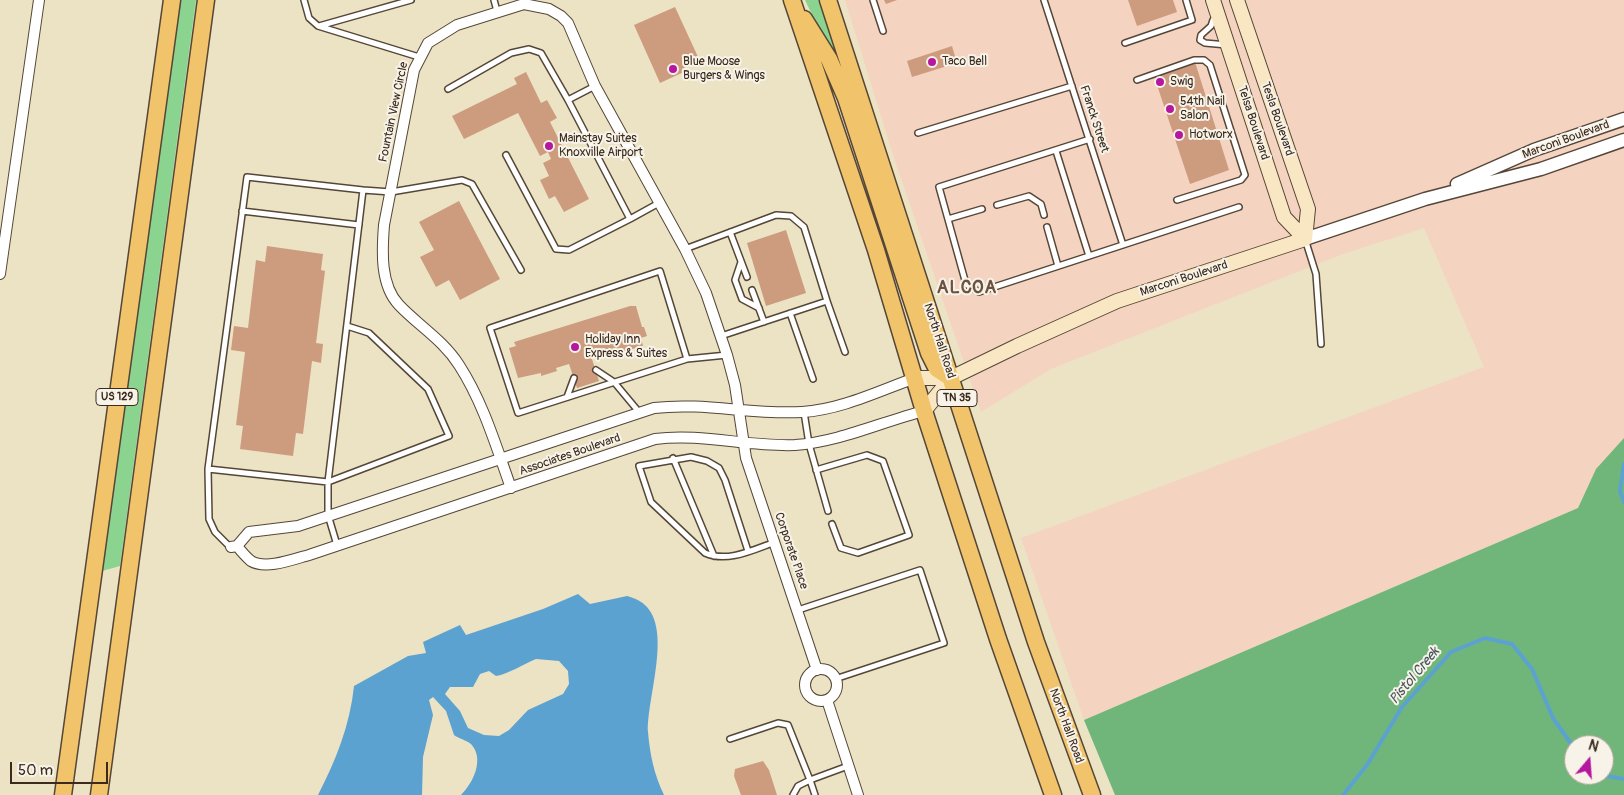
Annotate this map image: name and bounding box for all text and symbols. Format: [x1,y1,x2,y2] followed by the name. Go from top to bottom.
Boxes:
[683,55,765,83] place label: Blue Moose Burgers & Wings
[942,55,987,69] place label: Taco Bell
[926,56,938,68] marker: Taco Bell
[376,61,412,163] street label: Fountain View Circle
[667,63,679,75] marker: Blue Moose Burgers & Wings
[1170,75,1193,89] place label: Swig
[1154,76,1166,88] marker: Swig
[1258,80,1296,158] street label: Tesla Boulevard
[1076,84,1112,154] street label: Franck Street
[1234,84,1272,162] street label: Telsa Boulevard
[1180,95,1225,123] place label: 54th Nail Salon
[1164,103,1176,115] marker: 54th Nail Salon
[1521,118,1611,162] street label: Marconi Boulevard
[1189,128,1233,142] place label: Hotworx
[1173,129,1185,141] marker: Hotworx
[559,132,643,160] place label: Mainstay Suites Knoxville Airport
[543,140,555,152] marker: Mainstay Suites Knoxville Airport
[1138,258,1230,300] street label: Marconi Boulevard
[936,277,998,299] district label: ALCOA
[920,302,958,380] street label: North Hall Road
[585,333,667,361] place label: Holiday Inn Express & Suites
[569,341,581,353] marker: Holiday Inn Express & Suites
[96,388,138,406] road number: US 129
[937,389,977,406] road number: TN 35
[518,431,622,479] street label: Associates Boulevard
[771,511,811,591] street label: Corporate Place
[1386,644,1444,708] water label: Pistol Creek
[1046,687,1086,765] street label: North Hall Road
[1564,735,1614,785] north arrow
[1586,737,1601,756] text: N
[12,752,110,784] scale bar
[18,761,53,780] text: 50 m

